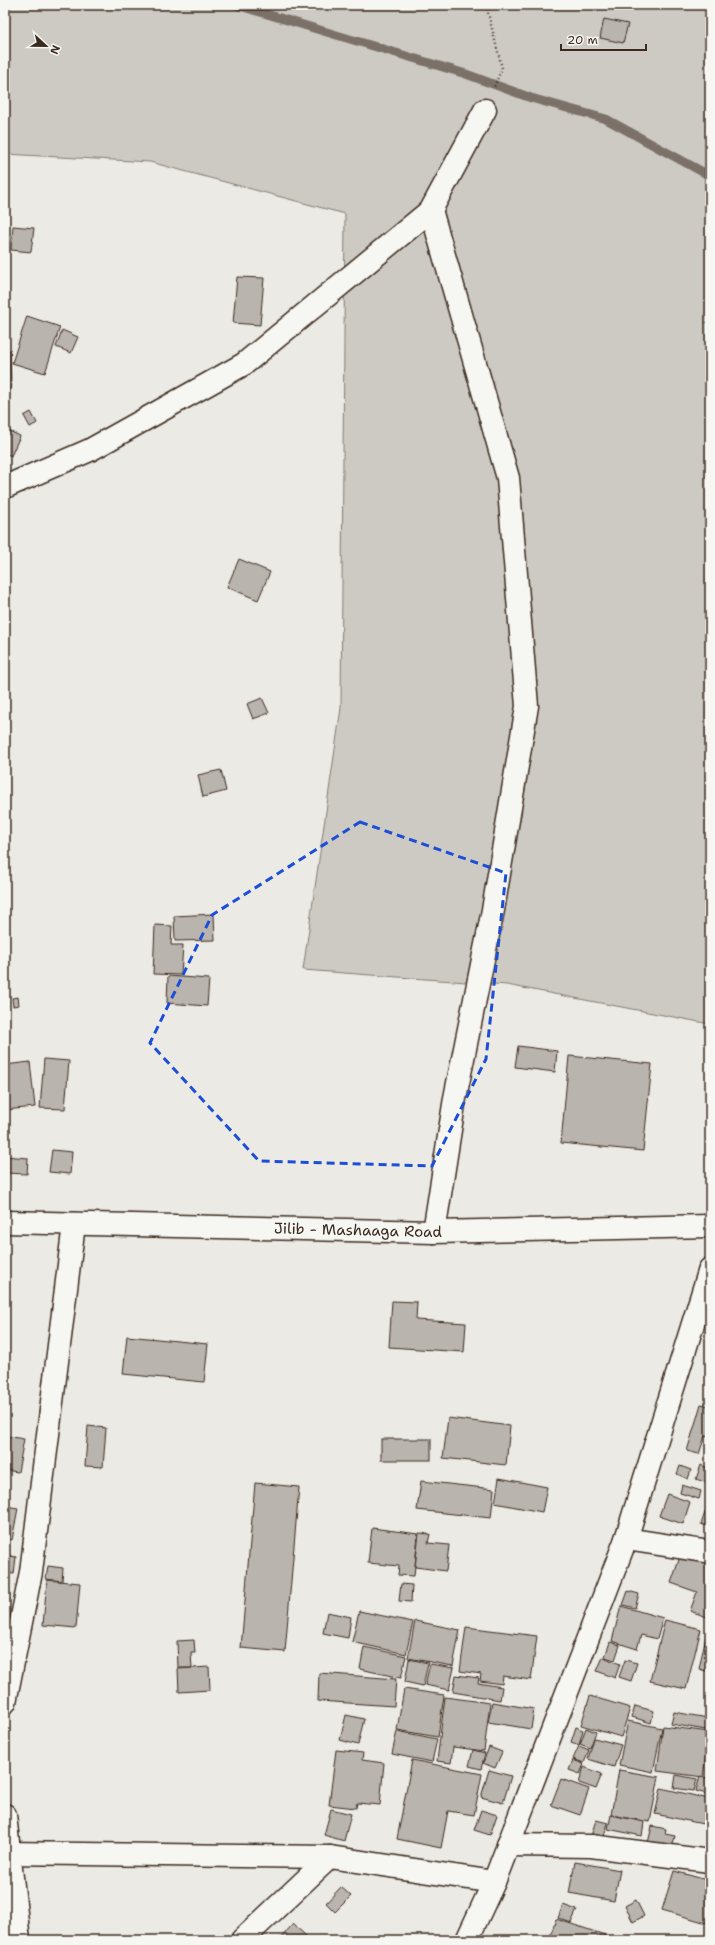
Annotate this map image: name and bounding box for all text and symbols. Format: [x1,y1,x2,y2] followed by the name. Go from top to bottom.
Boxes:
[26,26,66,66] north arrow
[561,26,646,52] scale bar
[567,32,598,48] text: 20 m
[46,43,63,57] text: N
[274,1218,443,1242] street label: Jilib - Mashaaga Road

